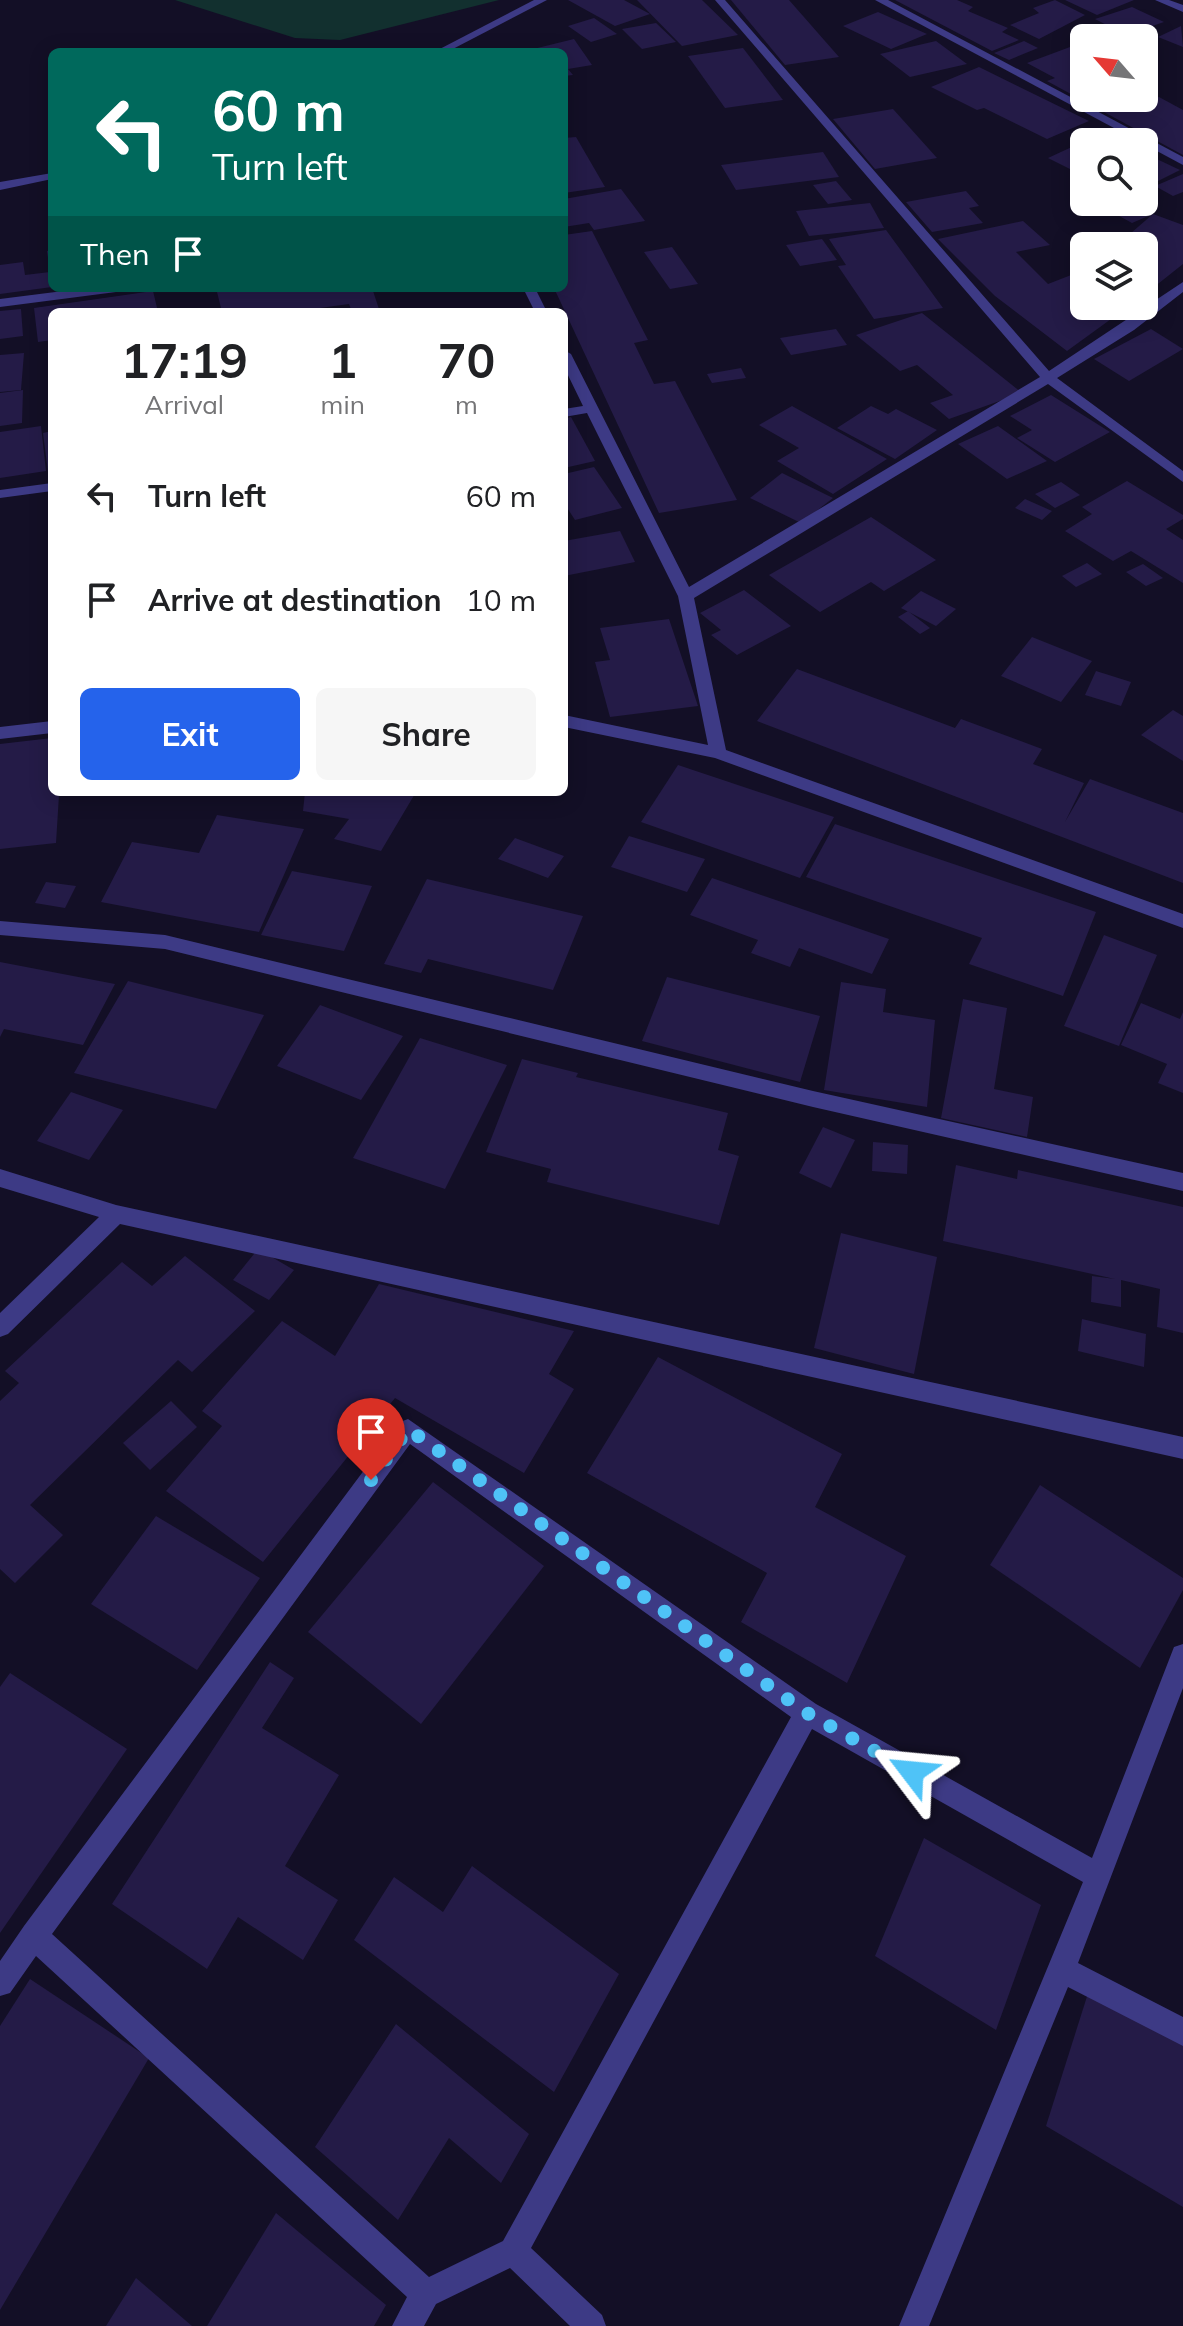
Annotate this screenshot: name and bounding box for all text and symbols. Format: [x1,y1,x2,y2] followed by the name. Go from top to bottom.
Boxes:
[1070,24,1158,112] north arrow
[1070,24,1158,320] map controls
[212,75,345,145] text: 60 m
[80,80,184,184] icon: left
[1070,128,1158,216] button: search
[212,144,348,189] text: Turn left
[166,232,210,276] icon: arrive
[1070,232,1158,320] button: layers
[80,235,150,273] text: Then
[121,330,248,390] text: 17:19
[328,330,357,390] text: 1
[438,330,495,390] text: 70
[145,388,224,421] text: Arrival
[321,388,365,421] text: min
[455,388,478,421] text: m
[80,474,124,518] icon: left
[148,477,266,515] text: Turn left
[466,477,536,515] text: 60 m
[80,578,124,622] icon: arrive
[148,581,442,619] text: Arrive at destination
[466,581,536,619] text: 10 m
[80,688,300,780] button: Exit
[316,688,536,780] button: Share
[337,1398,405,1480] pin
[349,1410,393,1454] icon: arrive
[870,1730,954,1814] position arrow

